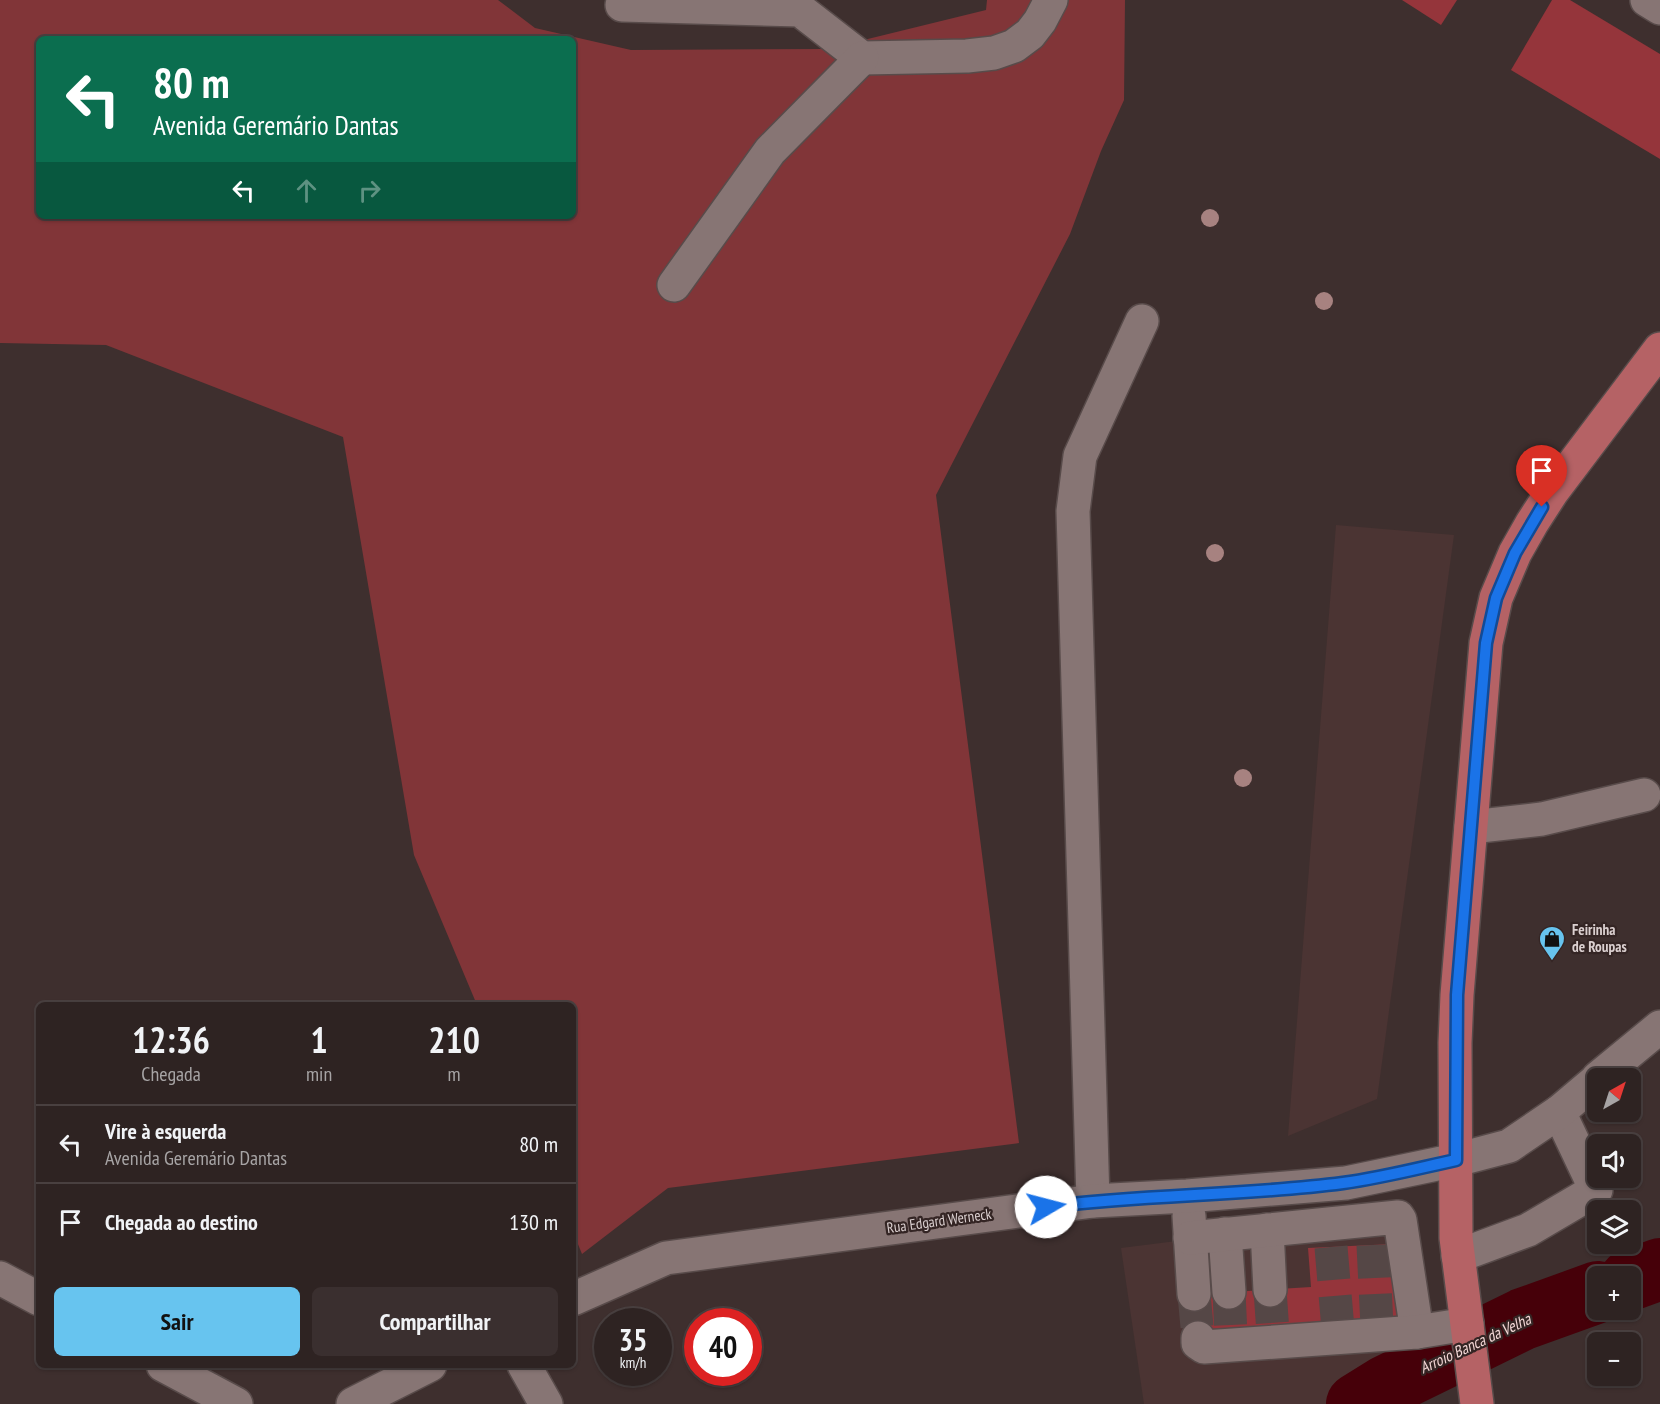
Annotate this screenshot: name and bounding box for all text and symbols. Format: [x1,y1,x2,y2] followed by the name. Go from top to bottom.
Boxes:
[153,55,230,110] text: 80 m
[54,60,132,138] icon: left
[153,108,399,142] text: Avenida Geremário Dantas
[227,174,260,207] icon: left
[290,174,323,207] icon: ahead
[353,174,386,207] icon: right
[1516,445,1567,507] pin
[1525,454,1558,487] icon: arrive
[1572,920,1627,956] place label: Feirinha de Roupas
[1537,924,1567,962] shop icon: Feirinha de Roupas
[132,1016,210,1063] text: 12:36
[310,1016,328,1063] text: 1
[428,1016,480,1063] text: 210
[141,1061,201,1087] text: Chegada
[306,1061,332,1087] text: min
[448,1061,461,1087] text: m
[1587,1068,1641,1122] north arrow
[1587,1068,1641,1386] map controls
[105,1117,226,1145] text: Vire à esquerda
[54,1128,87,1161] icon: left
[519,1130,558,1158] text: 80 m
[1587,1134,1641,1188] button: sound
[105,1145,287,1171] text: Avenida Geremário Dantas
[1014,1175,1078,1239] position arrow
[1587,1200,1641,1254] button: layers
[885,1204,993,1237] street label: Rua Edgard Werneck
[54,1206,87,1239] icon: arrive
[105,1208,258,1236] text: Chegada ao destino
[509,1208,558,1236] text: 130 m
[1587,1266,1641,1320] button: +
[54,1287,300,1356] button: Sair
[312,1287,558,1356] button: Compartilhar
[684,1308,762,1386] speed limit sign: 40
[1416,1308,1535,1377] water label: Arroio Banca da Velha
[619,1320,647,1359] text: 35
[1587,1332,1641,1386] button: −
[620,1353,646,1372] text: km/h

